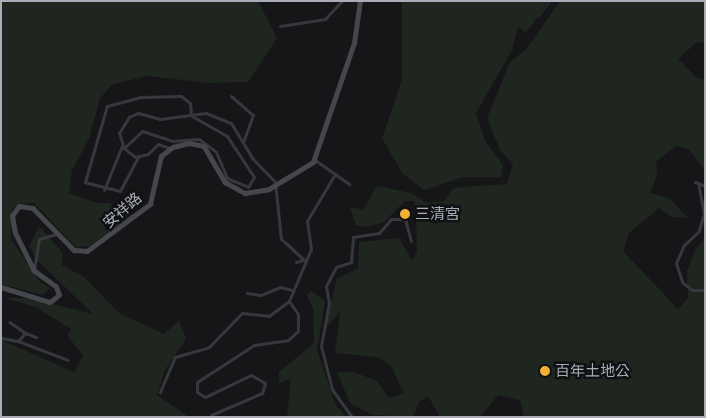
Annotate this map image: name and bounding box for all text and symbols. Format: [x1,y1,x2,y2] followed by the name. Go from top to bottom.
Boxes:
[99,188,145,232] street label: 安祥路
[415,205,460,223] place label: 三清宮
[399,208,411,220] marker: 三清宮
[555,362,630,380] place label: 百年土地公
[539,365,551,377] marker: 百年土地公

